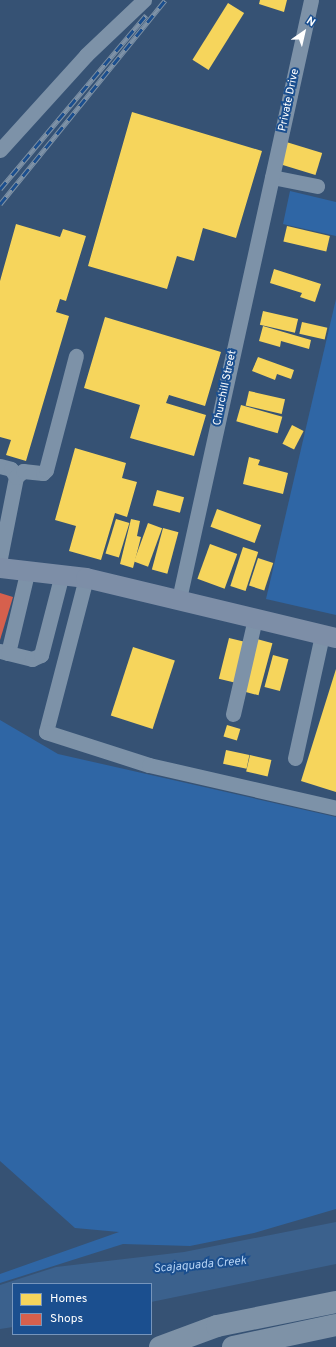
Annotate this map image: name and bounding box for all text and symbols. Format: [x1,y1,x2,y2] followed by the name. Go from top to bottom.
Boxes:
[284,12,324,52] north arrow
[304,14,318,30] text: N
[276,68,302,132] street label: Private Drive
[211,349,239,427] street label: Churchill Street
[153,1255,247,1277] water label: Scajaquada Creek
[12,1283,152,1335] legend
[50,1291,87,1307] text: Homes
[50,1311,83,1327] text: Shops

